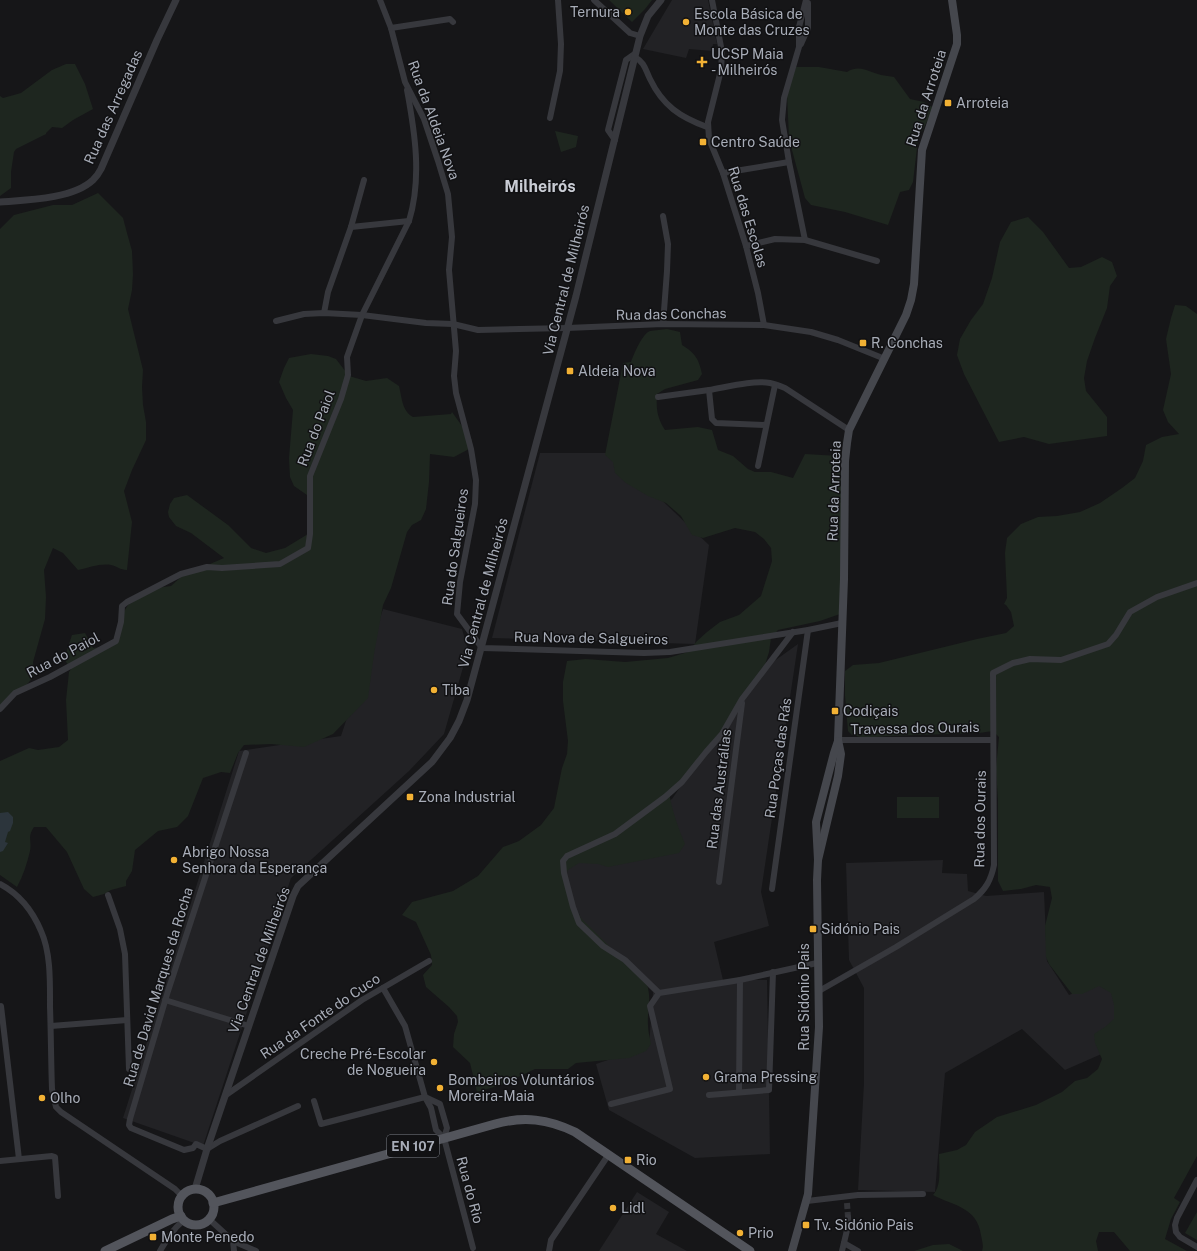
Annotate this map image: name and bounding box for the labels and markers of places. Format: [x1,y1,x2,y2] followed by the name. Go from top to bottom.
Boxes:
[570,4,620,20] place label: Ternura
[694,6,810,38] place label: Escola Básica de Monte das Cruzes
[623,7,633,17] marker: Ternura
[681,17,691,27] marker: Escola Básica de Monte das Cruzes
[711,46,783,78] place label: UCSP Maia - Milheirós
[696,56,708,68] marker: UCSP Maia - Milheirós
[956,95,1009,111] place label: Arroteia
[943,98,953,108] marker: Arroteia
[711,134,800,150] place label: Centro Saúde
[698,137,708,147] marker: Centro Saúde
[871,335,943,351] place label: R. Conchas
[858,338,868,348] marker: R. Conchas
[578,363,656,379] place label: Aldeia Nova
[565,366,575,376] marker: Aldeia Nova
[442,682,470,698] place label: Tiba
[429,685,439,695] marker: Tiba
[843,703,898,719] place label: Codiçais
[830,706,840,716] marker: Codiçais
[418,789,516,805] place label: Zona Industrial
[405,792,415,802] marker: Zona Industrial
[182,844,327,876] place label: Abrigo Nossa Senhora da Esperança
[169,855,179,865] marker: Abrigo Nossa Senhora da Esperança
[821,921,900,937] place label: Sidónio Pais
[808,924,818,934] marker: Sidónio Pais
[300,1046,426,1078] place label: Creche Pré-Escolar de Nogueira
[429,1057,439,1067] marker: Creche Pré-Escolar de Nogueira
[714,1069,817,1085] place label: Grama Pressing
[448,1072,594,1104] place label: Bombeiros Voluntários Moreira-Maia
[701,1072,711,1082] marker: Grama Pressing
[435,1083,445,1093] marker: Bombeiros Voluntários Moreira-Maia
[50,1090,80,1106] place label: Olho
[37,1093,47,1103] marker: Olho
[636,1152,657,1168] place label: Rio
[623,1155,633,1165] marker: Rio
[621,1200,645,1216] place label: Lidl
[608,1203,618,1213] marker: Lidl
[814,1217,913,1233] place label: Tv. Sidónio Pais
[801,1220,811,1230] marker: Tv. Sidónio Pais
[748,1225,774,1241] place label: Prio
[735,1228,745,1238] marker: Prio
[161,1229,255,1245] place label: Monte Penedo
[148,1232,158,1242] marker: Monte Penedo

